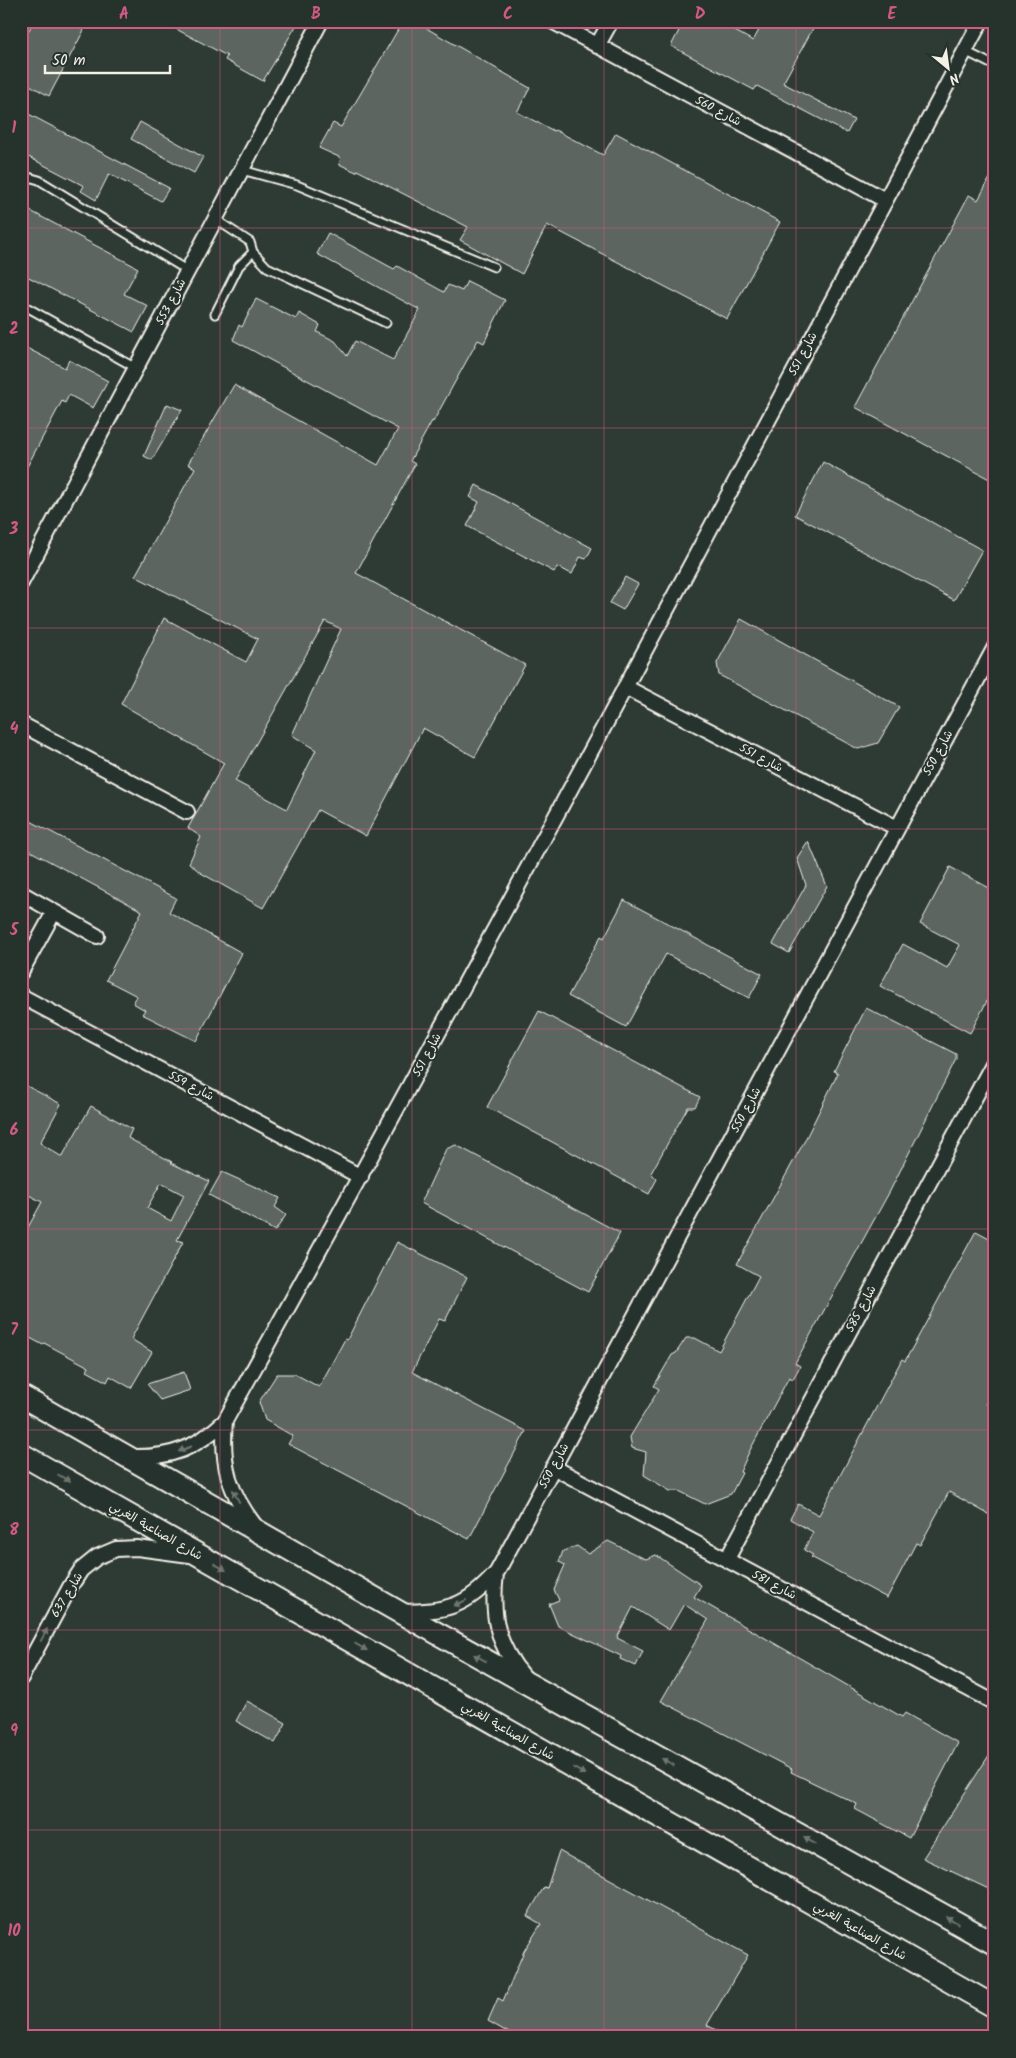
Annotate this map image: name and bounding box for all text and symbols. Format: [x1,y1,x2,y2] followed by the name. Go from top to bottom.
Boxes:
[119,2,129,27] text: A
[311,2,321,27] text: B
[503,2,513,27] text: C
[695,2,706,27] text: D
[888,2,898,27] text: E
[45,42,170,74] scale bar
[924,42,974,92] north arrow
[52,49,86,73] text: 50 m
[944,67,963,90] text: N
[692,91,744,131] street label: شارع 560
[12,116,17,141] text: 1
[151,275,191,329] street label: شارع 553
[9,317,19,342] text: 2
[783,329,823,379] street label: شارع 551
[9,517,19,542] text: 3
[10,717,19,742] text: 4
[918,727,958,779] street label: شارع 550
[736,738,786,778] street label: شارع 551
[9,918,20,943] text: 5
[407,1030,447,1080] street label: شارع 551
[165,1066,217,1106] street label: شارع 559
[726,1084,766,1136] street label: شارع 550
[10,1118,19,1143] text: 6
[841,1282,881,1336] street label: شارع 585
[10,1318,18,1343] text: 7
[534,1440,574,1492] street label: شارع 550
[178,1446,193,1453] one-way arrow
[57,1474,70,1483] one-way arrow
[232,1489,240,1504] one-way arrow
[105,1497,206,1566] street label: شارع الصناعية الغربي
[9,1518,19,1543] text: 8
[214,1563,227,1572] one-way arrow
[748,1565,800,1605] street label: شارع 581
[46,1569,88,1621] street label: شارع 637
[453,1599,467,1607] one-way arrow
[40,1628,48,1643] one-way arrow
[355,1643,368,1652] one-way arrow
[474,1653,487,1662] one-way arrow
[457,1697,558,1766] street label: شارع الصناعية الغربي
[10,1719,18,1744] text: 9
[661,1758,676,1766] one-way arrow
[572,1767,586,1775] one-way arrow
[803,1837,818,1845] one-way arrow
[809,1897,910,1966] street label: شارع الصناعية الغربي
[945,1916,960,1924] one-way arrow
[7,1919,21,1944] text: 10

